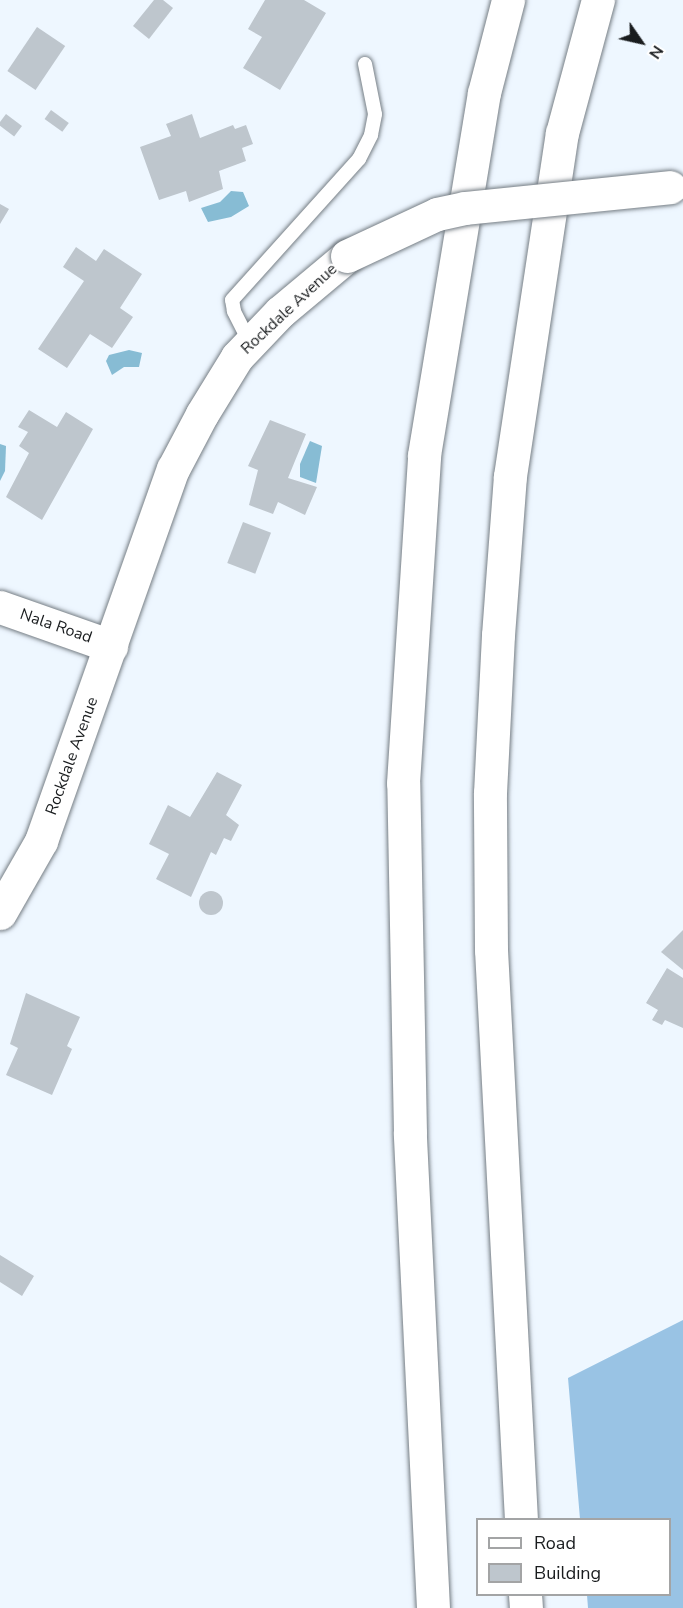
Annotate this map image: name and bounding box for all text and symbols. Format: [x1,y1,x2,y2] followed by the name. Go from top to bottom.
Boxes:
[611,12,671,72] north arrow
[643,41,668,63] text: N
[237,260,341,358] street label: Rockdale Avenue
[17,605,95,647] street label: Nala Road
[42,694,102,818] street label: Rockdale Avenue
[476,1518,671,1596] legend
[534,1531,576,1555] text: Road
[534,1561,601,1585] text: Building

